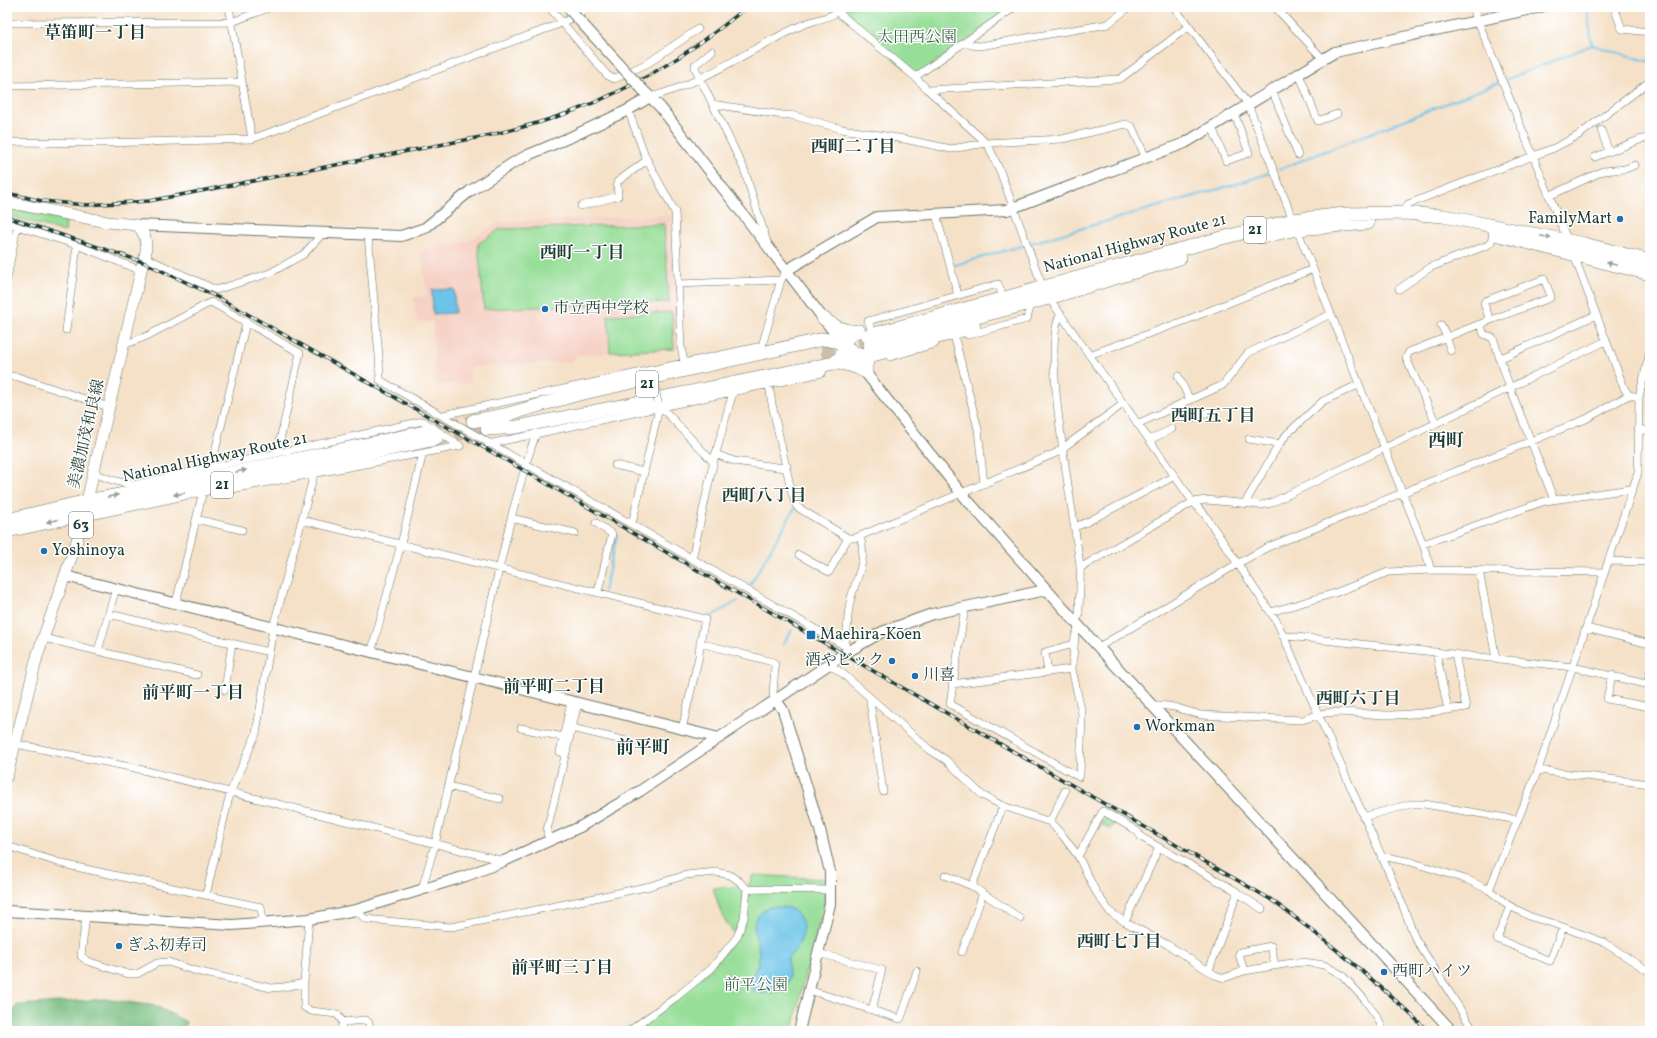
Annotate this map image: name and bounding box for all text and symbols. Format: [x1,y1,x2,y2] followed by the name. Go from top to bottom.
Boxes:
[44,22,146,45] district label: 草笛町一丁目
[877,27,957,49] park label: 太田西公園
[811,136,896,159] district label: 西町二丁目
[1528,208,1612,230] place label: FamilyMart
[1041,209,1229,279] street label: National Highway Route 21
[1615,214,1625,224] marker: FamilyMart
[1244,217,1266,243] road number: 21
[1540,234,1553,240] one-way arrow
[540,242,625,265] district label: 西町一丁目
[1606,261,1618,267] one-way arrow
[553,298,649,320] place label: 市立西中学校
[540,304,550,314] marker: 市立西中学校
[636,371,658,397] road number: 21
[64,377,110,491] street label: 美濃加茂和良線
[1171,405,1256,428] district label: 西町五丁目
[121,429,309,487] street label: National Highway Route 21
[1428,429,1464,454] district label: 西町
[235,468,247,474] one-way arrow
[211,472,233,498] road number: 21
[722,485,807,508] district label: 西町八丁目
[173,492,185,498] one-way arrow
[107,493,120,499] one-way arrow
[69,512,93,538] road number: 63
[46,518,58,524] one-way arrow
[52,540,125,562] place label: Yoshinoya
[39,546,49,556] marker: Yoshinoya
[820,624,922,646] place label: Maehira-Kōen
[805,629,817,641] marker: Maehira-Kōen
[805,650,884,672] place label: 酒やビック
[887,656,897,666] marker: 酒やビック
[923,665,955,687] place label: 川喜
[910,671,920,681] marker: 川喜
[503,676,605,699] district label: 前平町二丁目
[142,682,244,705] district label: 前平町一丁目
[1316,688,1401,711] district label: 西町六丁目
[1145,716,1215,738] place label: Workman
[1132,722,1142,732] marker: Workman
[616,736,670,761] district label: 前平町
[1077,931,1162,954] district label: 西町七丁目
[127,935,207,957] place label: ぎふ初寿司
[114,941,124,951] marker: ぎふ初寿司
[511,957,613,980] district label: 前平町三丁目
[1392,961,1472,983] place label: 西町ハイツ
[1379,967,1389,977] marker: 西町ハイツ
[724,975,788,997] park label: 前平公園

